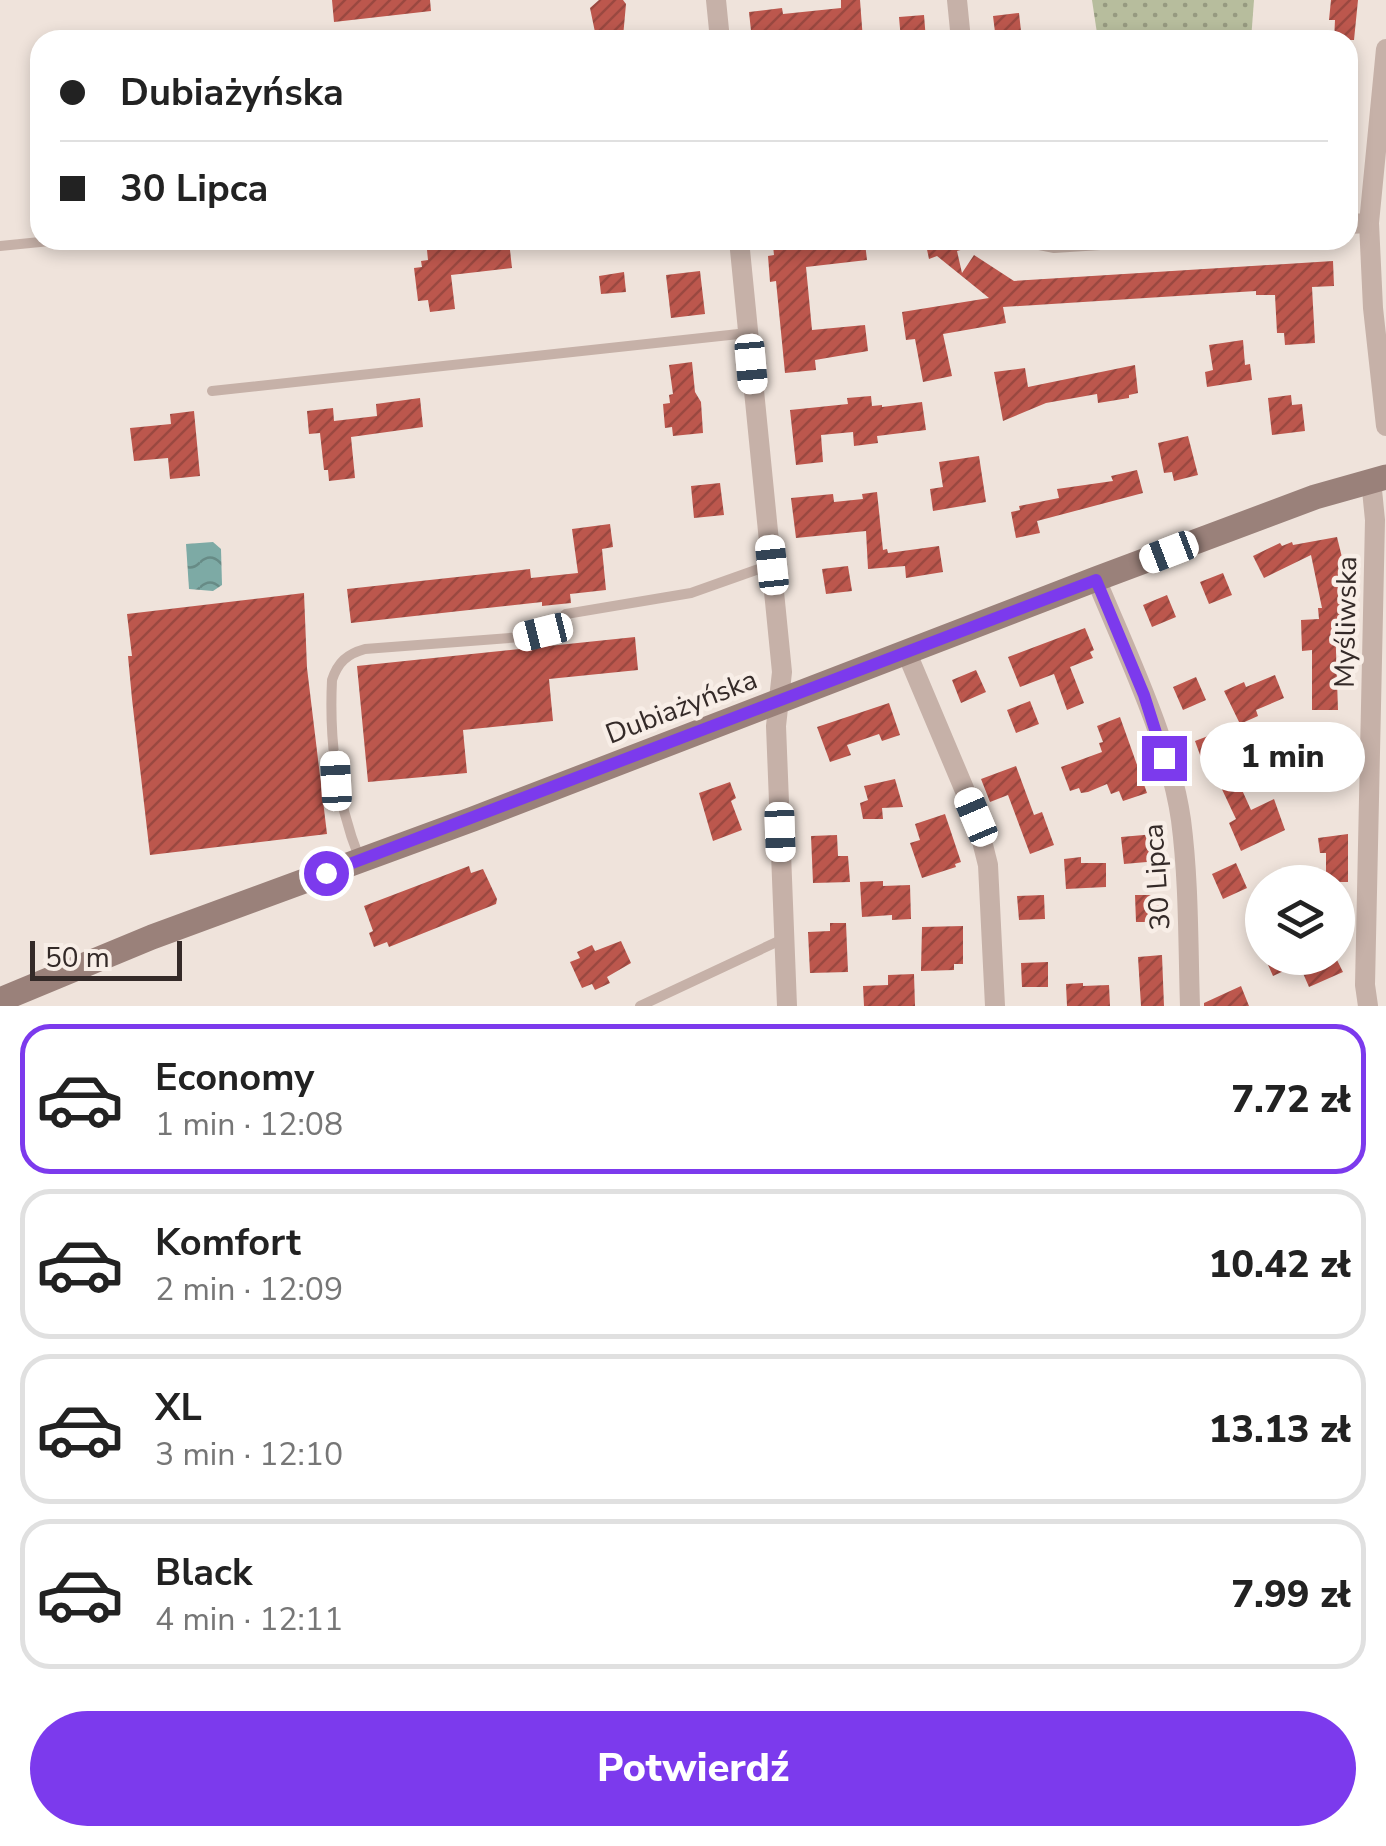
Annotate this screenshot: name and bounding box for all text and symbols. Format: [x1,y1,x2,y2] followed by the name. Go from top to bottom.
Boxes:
[120,67,344,118] text: Dubiażyńska
[120,163,268,214] text: 30 Lipca
[733,333,769,395] car
[1136,527,1202,577] car
[754,534,790,596] car
[1326,556,1366,688] street label: Myśliwska
[510,610,576,654] car
[600,661,763,753] street label: Dubiażyńska
[1199,723,1364,793] callout: 1 min
[1240,735,1325,778] text: 1 min
[1142,736,1187,781] route end
[319,750,353,812] car
[950,784,1002,850] car
[764,801,796,863] car
[1134,822,1180,931] street label: 30 Lipca
[304,851,349,896] route start
[1245,865,1355,975] map controls
[1245,865,1355,975] button: layers
[30,936,182,980] scale bar
[45,939,110,977] text: 50 m
[155,1052,314,1103] text: Economy
[35,1054,125,1144] icon: car
[1231,1074,1351,1125] text: 7.72 zł
[155,1103,343,1146] text: 1 min · 12:08
[155,1217,301,1268] text: Komfort
[35,1219,125,1309] icon: car
[1208,1239,1351,1290] text: 10.42 zł
[155,1268,343,1311] text: 2 min · 12:09
[155,1382,202,1433] text: XL
[35,1384,125,1474] icon: car
[1208,1404,1351,1455] text: 13.13 zł
[155,1433,343,1476] text: 3 min · 12:10
[155,1547,252,1598] text: Black
[35,1549,125,1639] icon: car
[1231,1569,1351,1620] text: 7.99 zł
[155,1598,343,1641] text: 4 min · 12:11
[30,1711,1356,1826] button: Potwierdź

